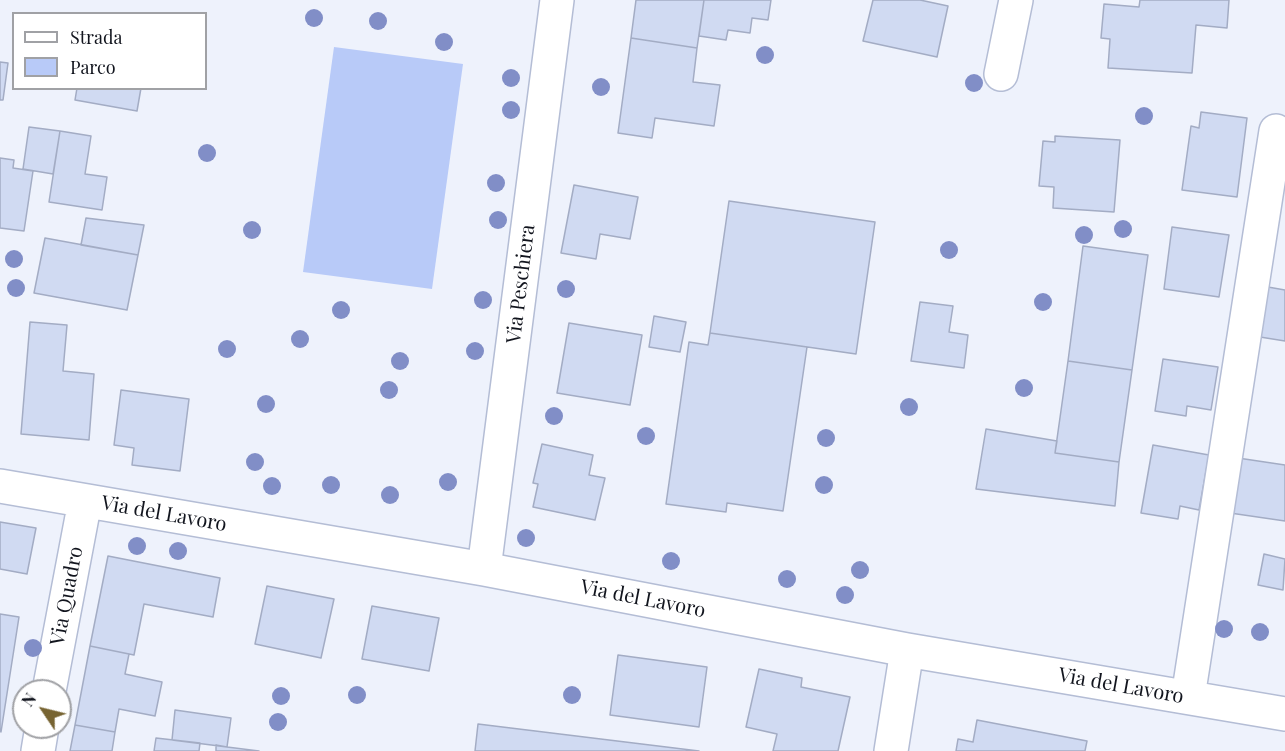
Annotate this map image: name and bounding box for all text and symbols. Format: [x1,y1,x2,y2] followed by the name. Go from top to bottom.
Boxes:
[12,12,207,90] legend
[70,25,123,49] text: Strada
[70,55,116,79] text: Parco
[502,223,540,345] street label: Via Peschiera
[99,491,229,537] street label: Via del Lavoro
[46,544,88,648] street label: Via Quadro
[578,575,708,623] street label: Via del Lavoro
[1056,663,1186,709] street label: Via del Lavoro
[12,679,72,739] north arrow
[17,689,40,710] text: N

